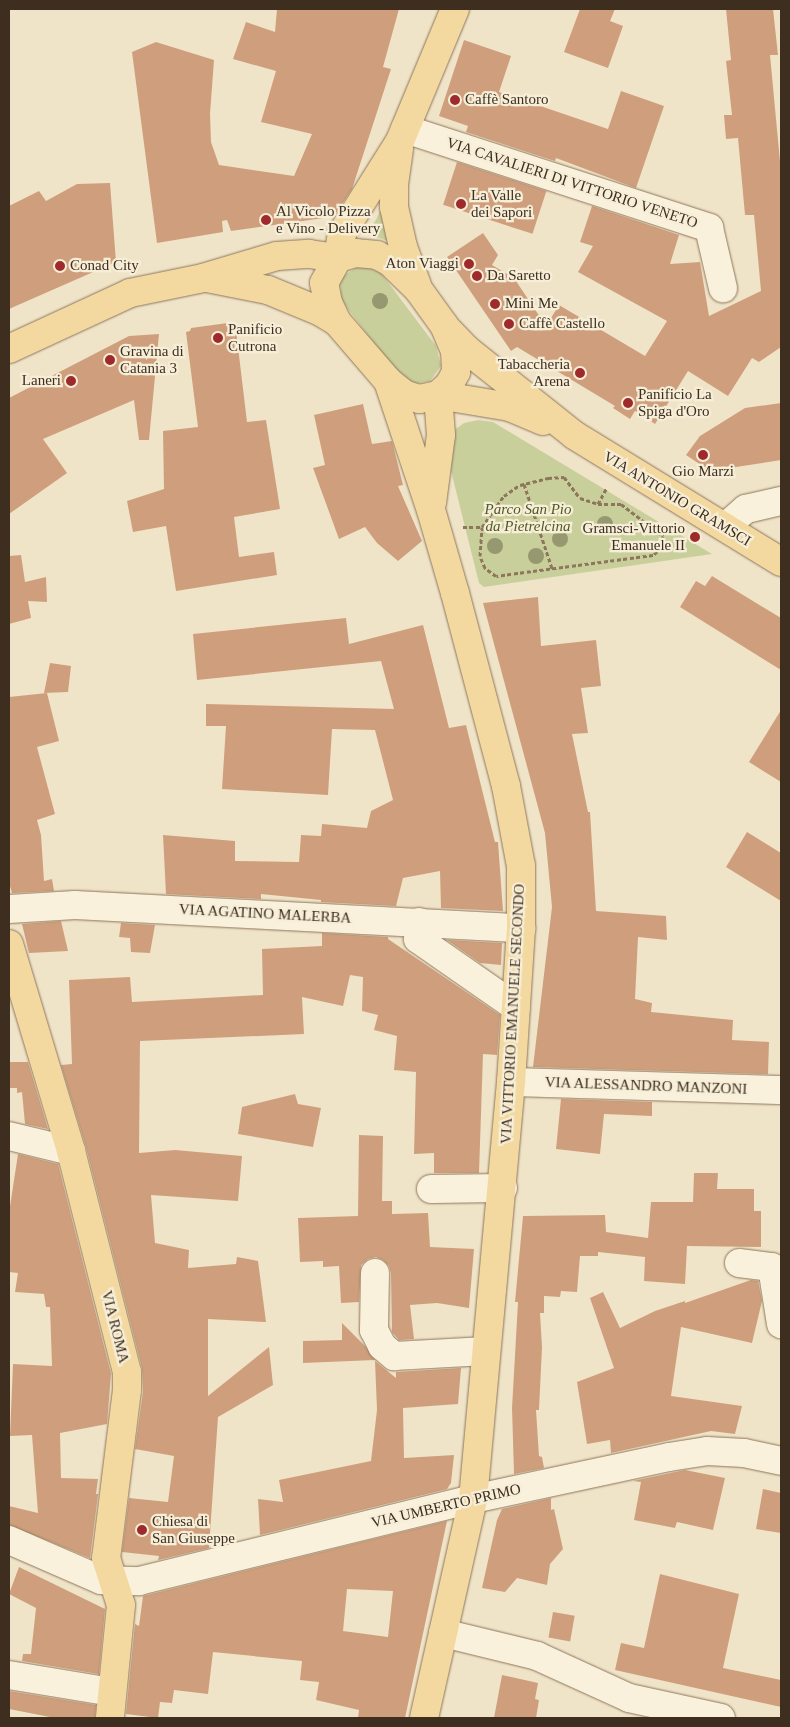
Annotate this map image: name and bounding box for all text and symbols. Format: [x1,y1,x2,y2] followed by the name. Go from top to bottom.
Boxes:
[465,91,548,109] place label: Caffè Santoro
[449,94,461,106] marker: Caffè Santoro
[443,134,701,232] street label: VIA CAVALIERI DI VITTORIO VENETO
[471,186,532,221] place label: La Valle dei Sapori
[455,198,467,210] marker: La Valle dei Sapori
[276,202,380,237] place label: Al Vicolo Pizza e Vino - Delivery
[260,214,272,226] marker: Al Vicolo Pizza e Vino - Delivery
[385,255,459,273] place label: Aton Viaggi
[70,257,139,275] place label: Conad City
[463,258,475,270] marker: Aton Viaggi
[54,260,66,272] marker: Conad City
[487,267,551,285] place label: Da Saretto
[471,270,483,282] marker: Da Saretto
[505,295,558,313] place label: Mini Me
[489,298,501,310] marker: Mini Me
[519,315,605,333] place label: Caffè Castello
[503,318,515,330] marker: Caffè Castello
[228,320,282,355] place label: Panificio Cutrona
[212,332,224,344] marker: Panificio Cutrona
[120,342,184,377] place label: Gravina di Catania 3
[104,354,116,366] marker: Gravina di Catania 3
[498,355,570,390] place label: Tabaccheria Arena
[574,367,586,379] marker: Tabaccheria Arena
[22,372,61,390] place label: Laneri
[65,375,77,387] marker: Laneri
[638,385,712,420] place label: Panificio La Spiga d'Oro
[622,397,634,409] marker: Panificio La Spiga d'Oro
[599,447,755,551] street label: VIA ANTONIO GRAMSCI
[697,449,709,461] marker: Gio Marzi
[672,463,734,481] place label: Gio Marzi
[485,500,571,535] park label: Parco San Pio da Pietrelcina
[583,519,685,554] place label: Gramsci-Vittorio Emanuele II
[689,531,701,543] marker: Gramsci-Vittorio Emanuele II
[497,883,529,1145] street label: VIA VITTORIO EMANUELE SECONDO
[178,900,352,928] street label: VIA AGATINO MALERBA
[544,1073,748,1099] street label: VIA ALESSANDRO MANZONI
[97,1288,133,1366] street label: VIA ROMA
[369,1480,523,1532] street label: VIA UMBERTO PRIMO
[152,1512,235,1547] place label: Chiesa di San Giuseppe
[136,1524,148,1536] marker: Chiesa di San Giuseppe

